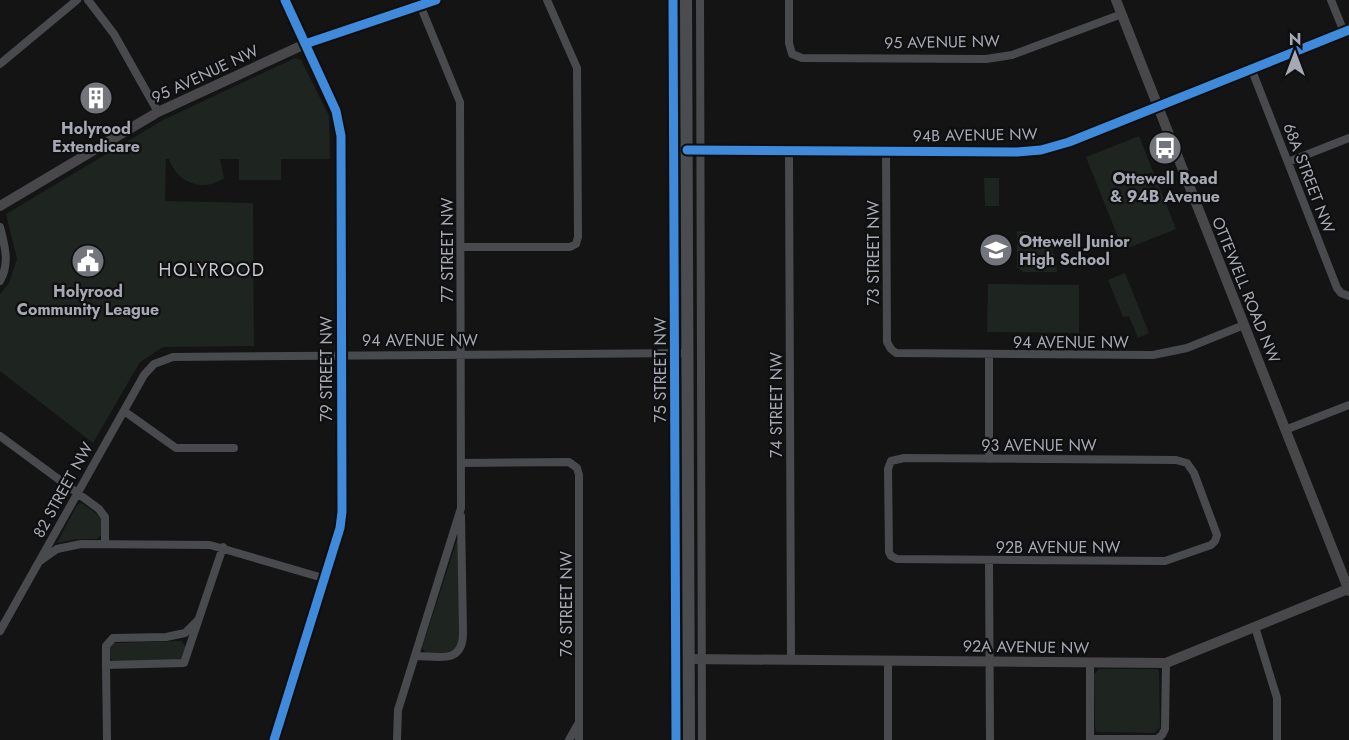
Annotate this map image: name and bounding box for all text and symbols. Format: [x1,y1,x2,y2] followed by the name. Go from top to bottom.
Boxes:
[1265,24,1325,84] north arrow
[1289,28,1301,51] text: N
[884,29,1000,55] street label: 95 AVENUE NW
[148,39,262,109] street label: 95 AVENUE NW
[78,80,114,116] building icon: Holyrood Extendicare
[52,117,140,158] place label: Holyrood Extendicare
[1277,120,1341,237] street label: 68A STREET NW
[912,122,1038,148] street label: 94B AVENUE NW
[1147,130,1183,166] bus stop icon: Ottewell Road & 94B Avenue
[1110,167,1220,208] place label: Ottewell Road & 94B Avenue
[436,197,459,302] street label: 77 STREET NW
[862,200,885,306] street label: 73 STREET NW
[1206,213,1286,367] street label: OTTEWELL ROAD NW
[1019,230,1130,271] place label: Ottewell Junior High School
[978,232,1014,268] school or university icon: Ottewell Junior High School
[70,243,106,279] public building icon: Holyrood Community League
[159,257,265,283] district label: HOLYROOD
[17,280,159,321] place label: Holyrood Community League
[315,316,338,422] street label: 79 STREET NW
[649,317,672,423] street label: 75 STREET NW
[362,329,478,352] street label: 94 AVENUE NW
[1013,331,1129,354] street label: 94 AVENUE NW
[765,352,788,458] street label: 74 STREET NW
[981,434,1097,457] street label: 93 AVENUE NW
[27,438,99,542] street label: 82 STREET NW
[996,536,1120,559] street label: 92B AVENUE NW
[555,551,578,657] street label: 76 STREET NW
[963,634,1089,660] street label: 92A AVENUE NW

